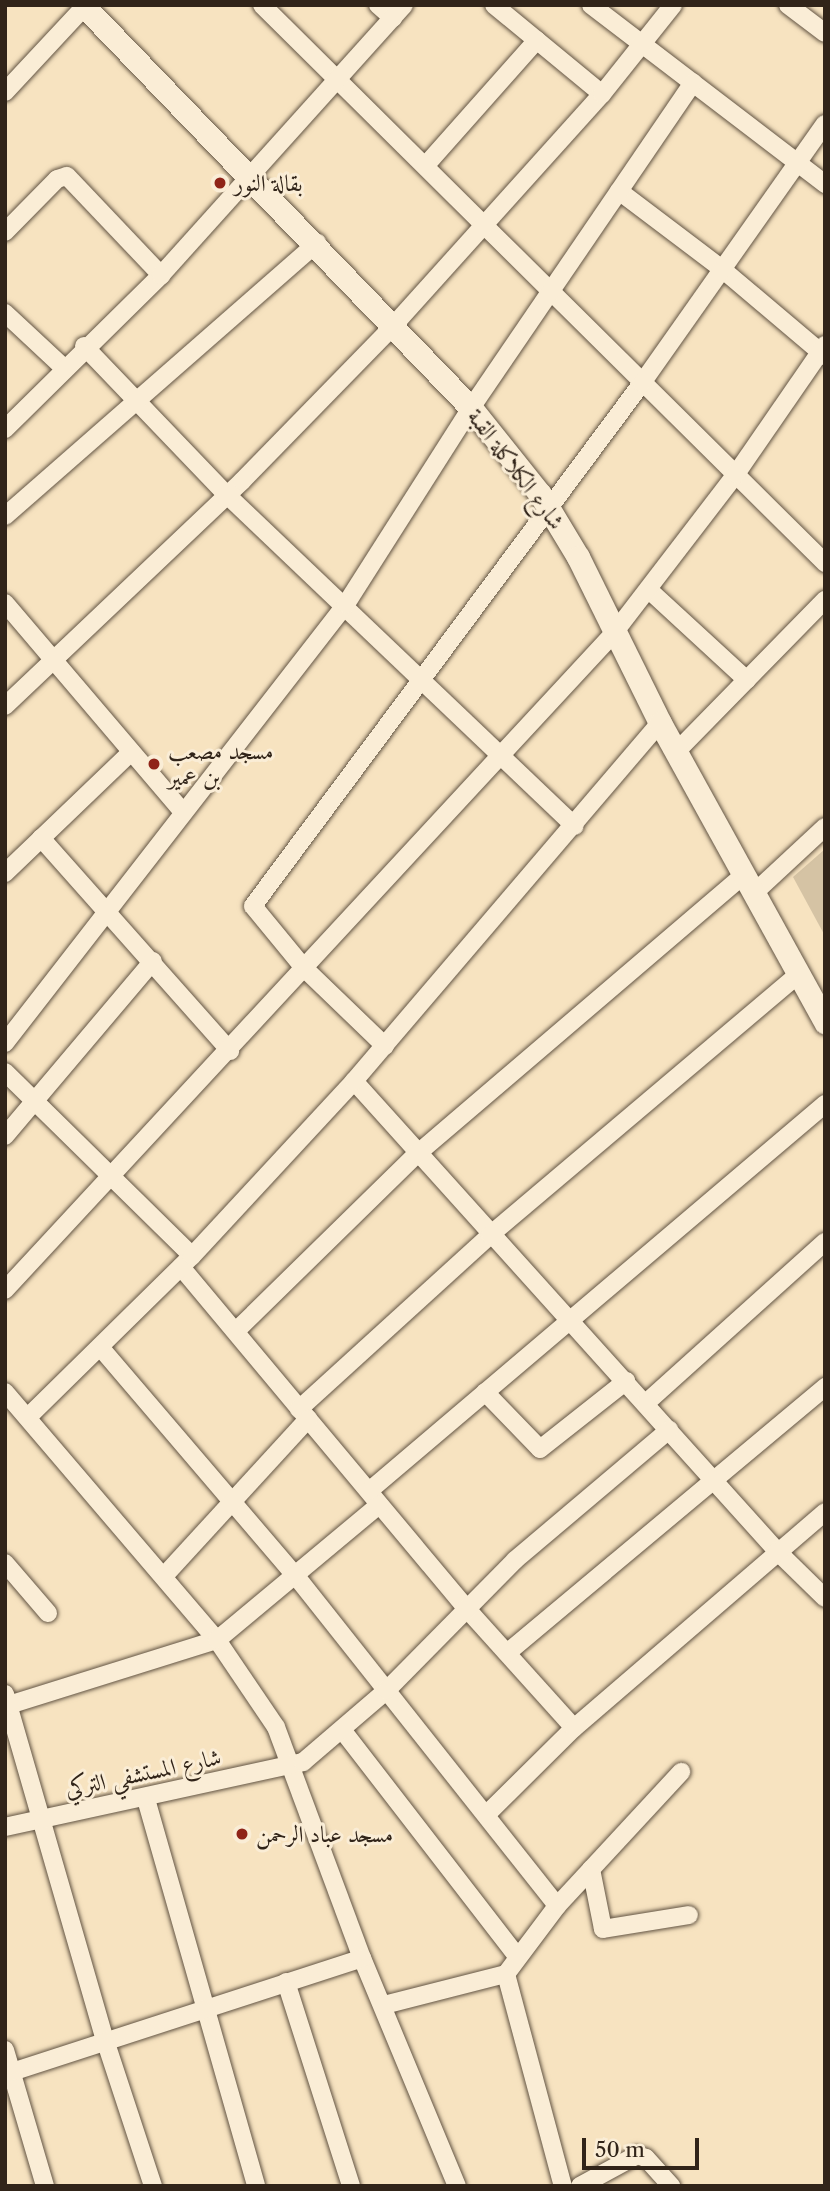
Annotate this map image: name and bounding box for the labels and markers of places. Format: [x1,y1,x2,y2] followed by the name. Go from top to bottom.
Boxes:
[234,169,303,197] place label: بقالة النور
[212,175,228,191] marker: بقالة النور
[168,737,274,791] place label: مسجد مصعب بن عمير
[146,756,162,772] marker: مسجد مصعب بن عمير
[256,1820,393,1848] place label: مسجد عباد الرحمن
[234,1826,250,1842] marker: مسجد عباد الرحمن

